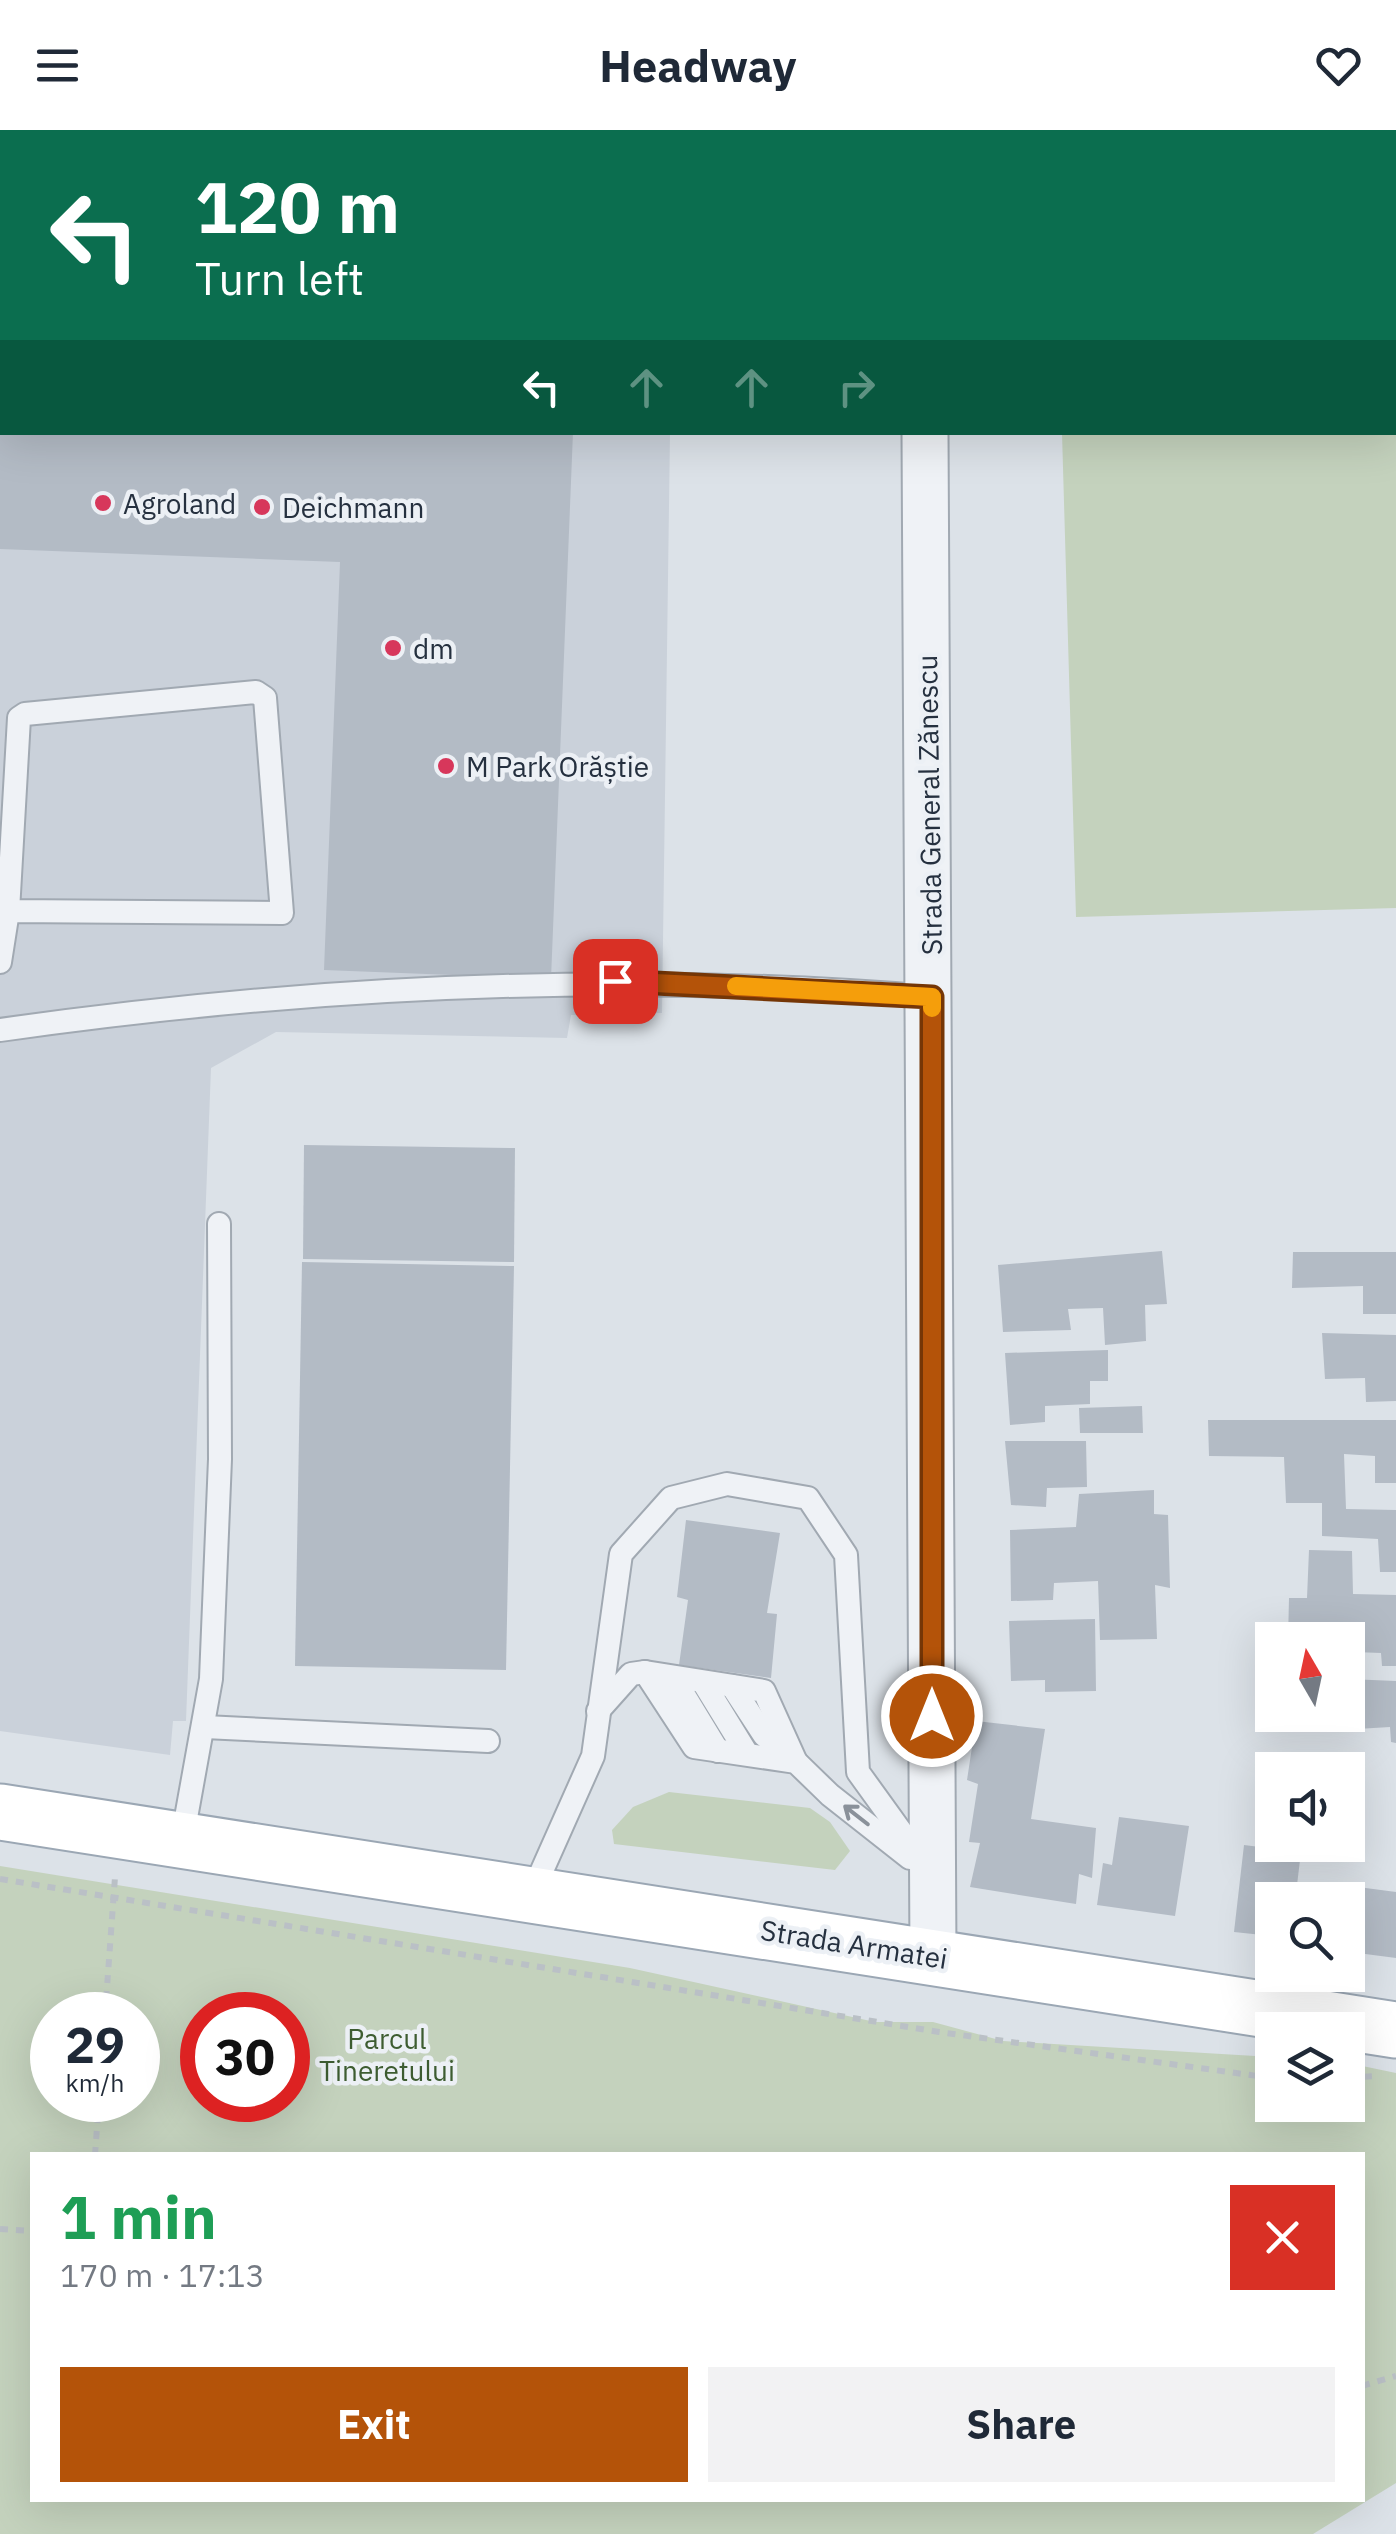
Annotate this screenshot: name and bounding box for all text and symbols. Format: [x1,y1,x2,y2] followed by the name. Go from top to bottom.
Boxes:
[599,36,797,94] text: Headway
[30,38,85,93] icon: menu
[1311,38,1366,93] icon: heart
[195,161,400,252] text: 120 m
[30,170,160,300] icon: left
[195,249,364,307] text: Turn left
[514,360,569,415] icon: left
[619,360,674,415] icon: ahead
[724,360,779,415] icon: ahead
[829,360,884,415] icon: right
[123,485,236,522] place label: Agroland
[282,489,424,526] place label: Deichmann
[92,492,114,514] marker: Agroland
[251,496,273,518] marker: Deichmann
[413,630,454,667] place label: dm
[382,637,404,659] marker: dm
[908,654,950,956] street label: Strada General Zănescu
[466,748,649,785] place label: M Park Orăștie
[435,755,457,777] marker: M Park Orăștie
[573,939,658,1024] pin
[588,954,643,1009] icon: arrive
[1255,1622,1365,1732] north arrow
[1255,1622,1365,2122] map controls
[880,1664,984,1768] position arrow
[1255,1752,1365,1862] button: sound
[843,1805,870,1826] one-way arrow
[1255,1882,1365,1992] button: search
[758,1911,950,1977] street label: Strada Armatei
[180,1992,310,2122] speed limit sign: 30
[65,2012,125,2077] text: 29
[1255,2012,1365,2122] button: layers
[319,2020,455,2089] park label: Parcul Tineretului
[66,2066,124,2099] text: km/h
[60,2177,217,2256] text: 1 min
[1230,2185,1335,2290] button: close
[60,2254,265,2296] text: 170 m · 17:13
[60,2367,688,2482] button: Exit
[708,2367,1335,2482] button: Share

